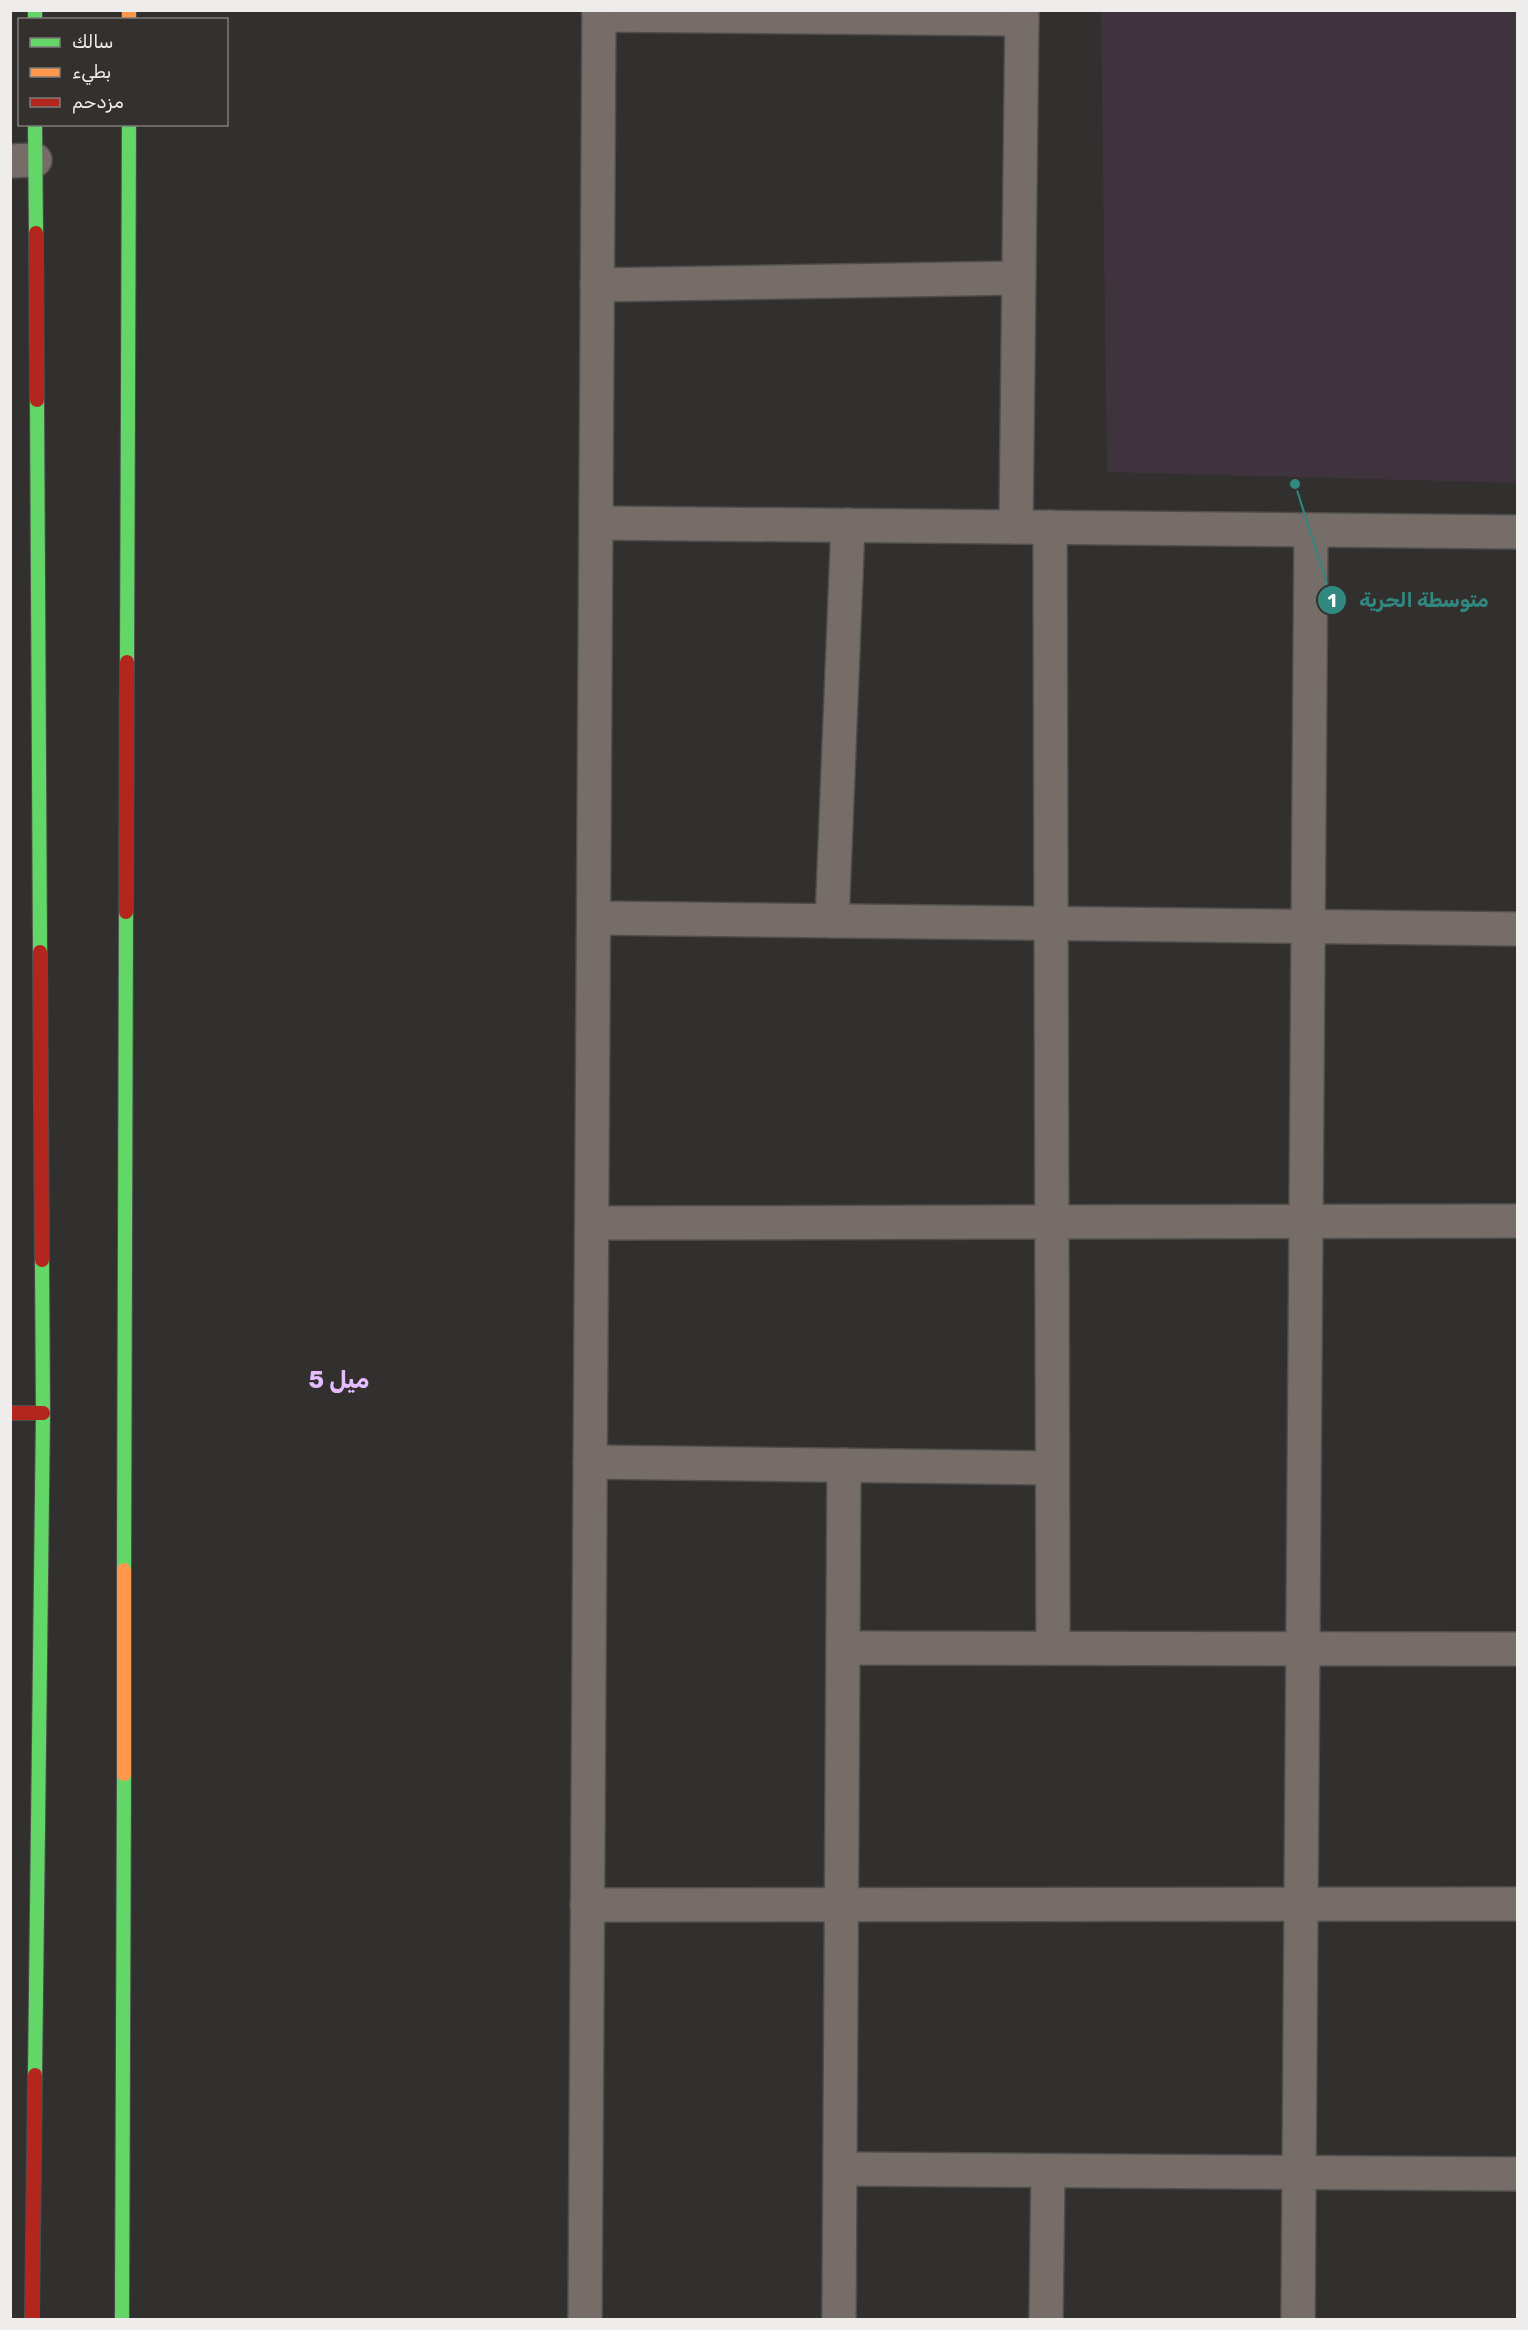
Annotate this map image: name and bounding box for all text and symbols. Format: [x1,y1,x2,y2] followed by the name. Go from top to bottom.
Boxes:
[18,18,228,126] legend
[72,31,113,53] text: سالك
[72,61,111,85] text: بطيء
[72,91,124,114] text: مزدحم
[1317,581,1500,619] callout: متوسطة الحرية
[1359,588,1489,612] text: متوسطة الحرية
[1328,590,1336,612] text: 1
[309,1366,370,1394] district label: 5 ميل

